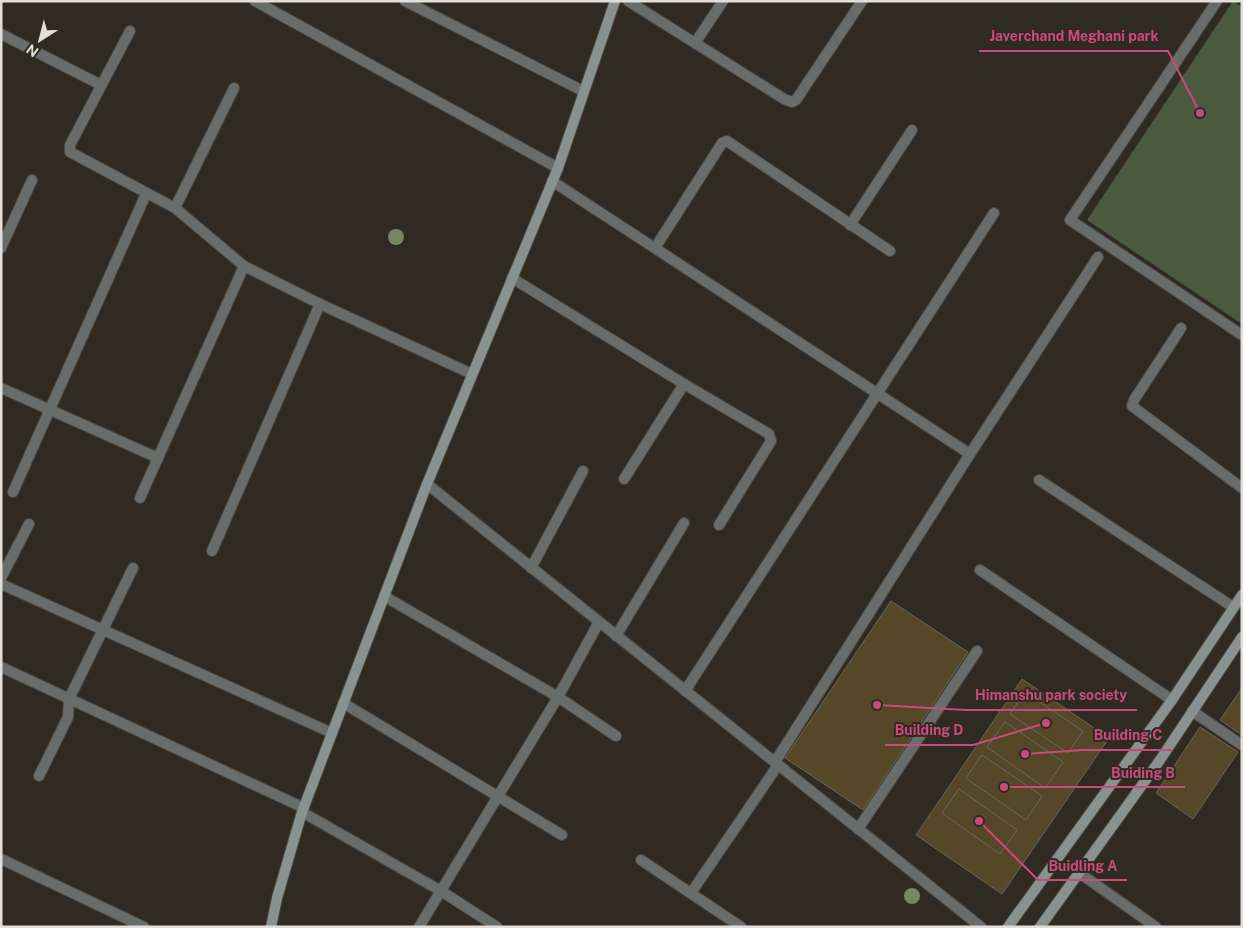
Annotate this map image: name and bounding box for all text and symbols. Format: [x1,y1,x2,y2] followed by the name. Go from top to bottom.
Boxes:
[15,15,65,65] north arrow
[979,22,1168,51] callout: Javerchand Meghani park
[989,28,1159,44] text: Javerchand Meghani park
[23,41,41,60] text: N
[965,681,1137,710] callout: Himanshu park society
[975,687,1127,703] text: Himanshu park society
[885,716,973,745] callout: Building D
[1083,721,1172,750] callout: Building C
[895,722,963,738] text: Building D
[1094,727,1162,743] text: Building C
[1101,758,1185,787] callout: Buiding B
[1111,765,1175,781] text: Buiding B
[1038,851,1127,880] callout: Buidling A
[1048,858,1118,874] text: Buidling A

